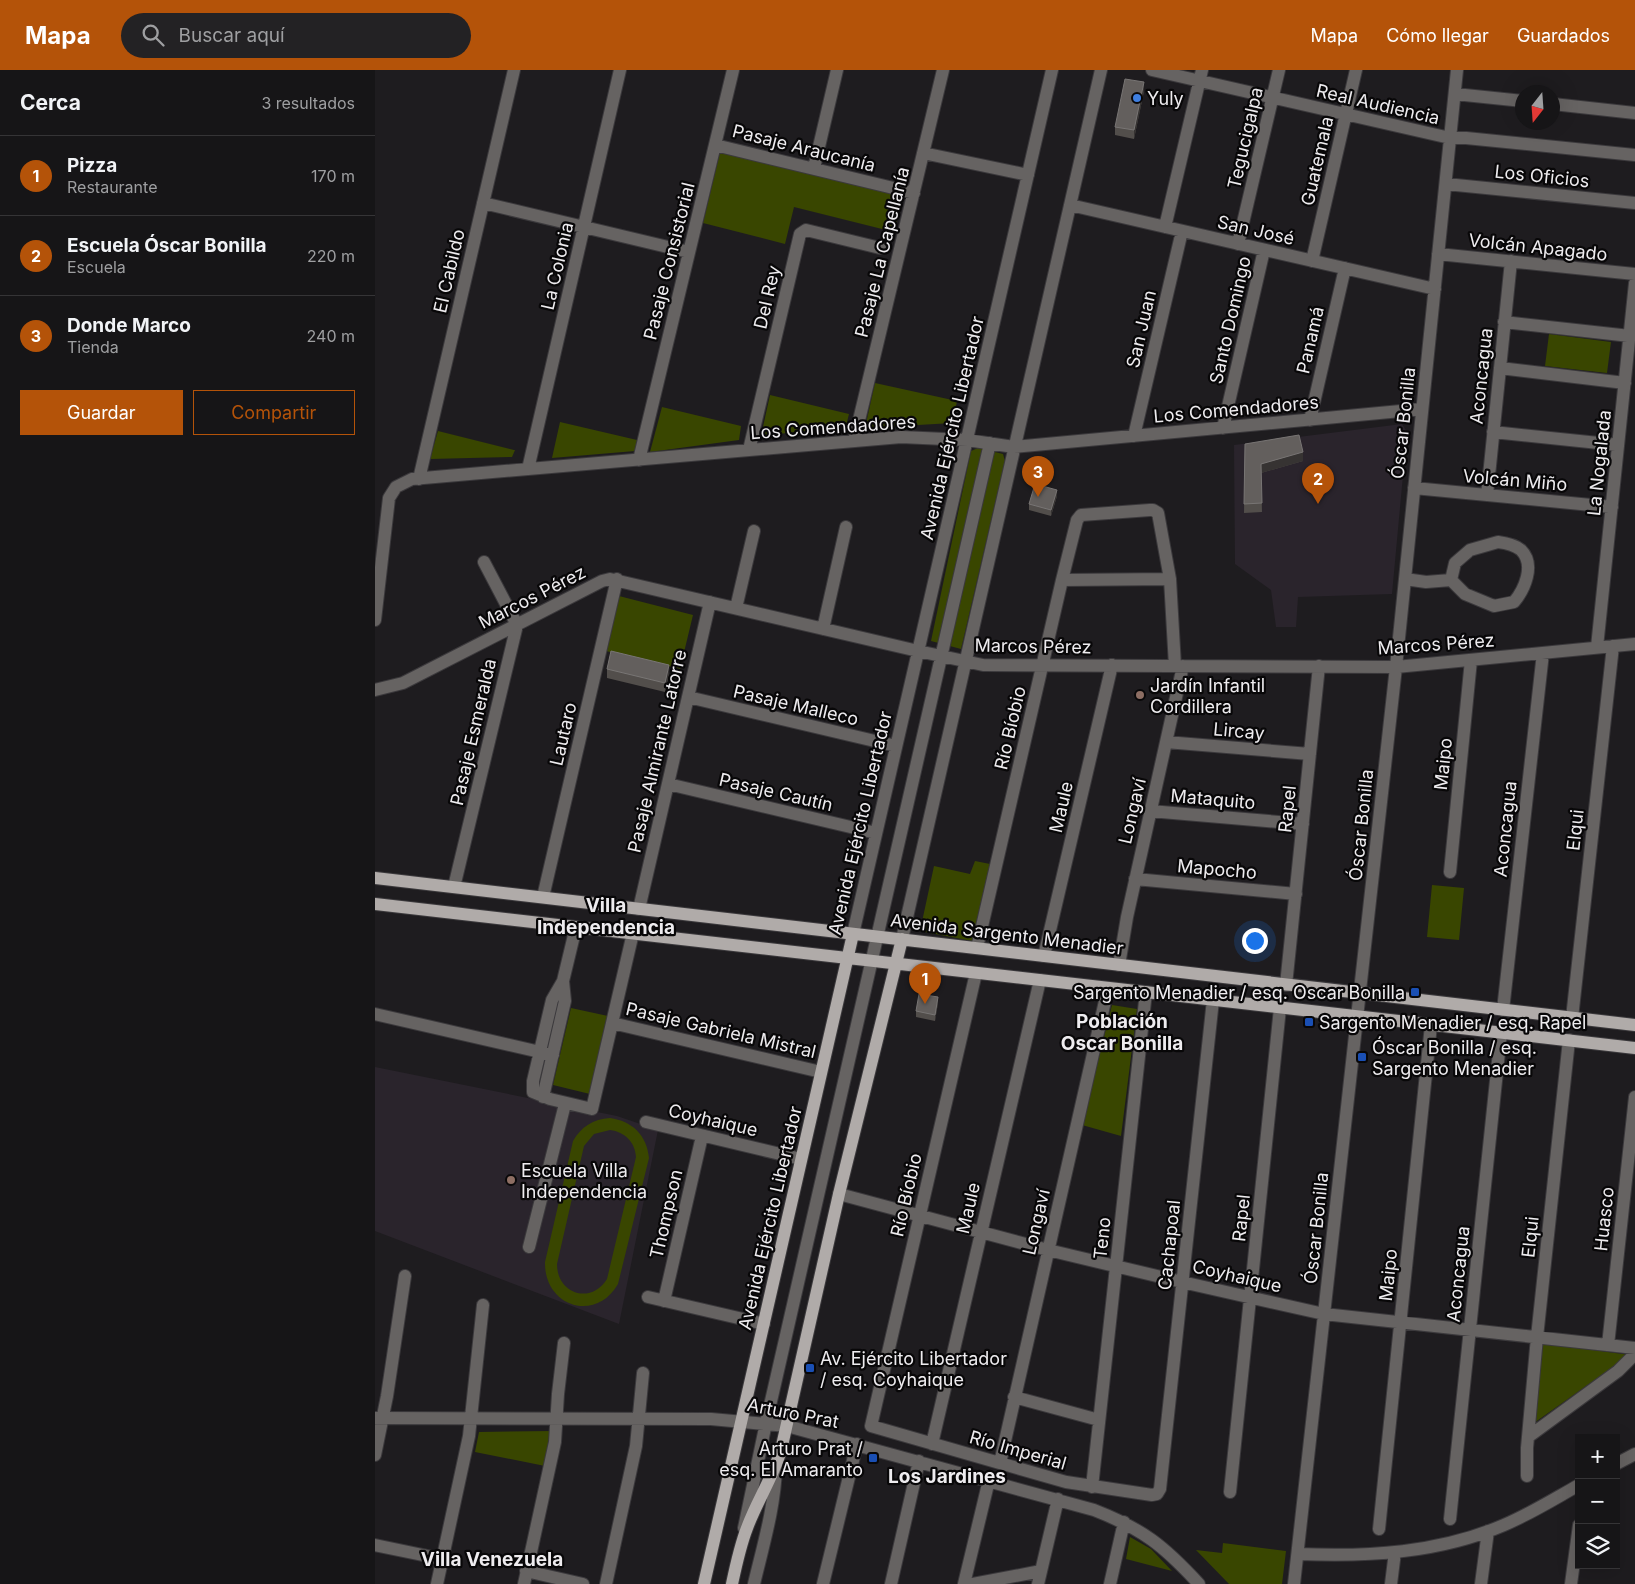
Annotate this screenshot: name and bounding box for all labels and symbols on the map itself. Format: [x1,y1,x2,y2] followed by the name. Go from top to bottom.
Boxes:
[1314,80,1442,128] street label: Real Audiencia
[1223,85,1267,191] street label: Tegucigalpa
[1515,85,1560,130] north arrow
[1147,88,1184,109] place label: Yuly
[1131,92,1143,104] marker: Yuly
[1297,114,1337,208] street label: Guatemala
[730,120,878,176] street label: Pasaje Araucanía
[1494,161,1590,191] street label: Los Oficios
[851,164,913,340] street label: Pasaje La Capellanía
[639,180,699,342] street label: Pasaje Consistorial
[1215,211,1297,249] street label: San José
[537,220,577,312] street label: La Colonia
[429,227,469,315] street label: El Cabildo
[1467,229,1609,265] street label: Volcán Apagado
[1205,254,1255,386] street label: Santo Domingo
[750,263,784,331] street label: Del Rey
[1122,288,1160,370] street label: San Juan
[1292,304,1328,376] street label: Panamá
[916,314,988,542] street label: Avenida Ejército Libertador
[1466,327,1496,425] street label: Aconcagua
[1386,366,1419,480] street label: Óscar Bonilla
[1153,391,1319,427] street label: Los Comendadores
[1583,409,1615,517] street label: La Nogalada
[750,411,916,443] street label: Los Comendadores
[1022,456,1054,497] pin: 3
[1302,463,1334,504] pin: 2
[1462,465,1568,495] street label: Volcán Miño
[475,561,589,633] street label: Marcos Pérez
[1377,629,1495,659] street label: Marcos Pérez
[974,634,1092,658] street label: Marcos Pérez
[623,647,691,855] street label: Pasaje Almirante Latorre
[446,657,500,807] street label: Pasaje Esmeralda
[1150,675,1265,717] place label: Jardín Infantil Cordillera
[731,680,861,730] street label: Pasaje Malleco
[990,684,1030,772] street label: Río Bíobio
[1134,689,1146,701] marker: Jardín Infantil Cordillera
[546,700,580,768] street label: Lautaro
[824,709,896,937] street label: Avenida Ejército Libertador
[1212,718,1266,744] street label: Lircay
[1430,737,1456,791] street label: Maipo
[1344,768,1377,882] street label: Óscar Bonilla
[717,769,835,815] street label: Pasaje Cautín
[1114,775,1150,846] street label: Longaví
[1045,779,1077,835] street label: Maule
[1490,780,1520,878] street label: Aconcagua
[1274,784,1300,834] street label: Rapel
[1170,785,1256,813] street label: Mataquito
[1562,808,1588,852] street label: Elqui
[1176,855,1258,883] street label: Mapocho
[537,894,675,939] district label: Villa Independencia
[889,909,1125,959] street label: Avenida Sargento Menadier
[1242,928,1268,954] your location
[909,963,941,1004] pin: 1
[1073,982,1405,1003] place label: Sargento Menadier / esq. Oscar Bonilla
[1409,986,1421,998] marker: Sargento Menadier / esq. Oscar Bonilla
[624,998,818,1062] street label: Pasaje Gabriela Mistral
[1061,1010,1183,1055] district label: Población Oscar Bonilla
[1319,1012,1586,1033] place label: Sargento Menadier / esq. Rapel
[1303,1016,1315,1028] marker: Sargento Menadier / esq. Rapel
[1372,1036,1537,1079] place label: Óscar Bonilla / esq. Sargento Menadier
[1356,1051,1368,1063] marker: Óscar Bonilla / esq. Sargento Menadier
[666,1100,760,1140] street label: Coyhaique
[734,1104,806,1332] street label: Avenida Ejército Libertador
[886,1151,926,1239] street label: Río Bíobio
[521,1160,647,1202] place label: Escuela Villa Independencia
[646,1167,686,1261] street label: Thompson
[1299,1171,1332,1285] street label: Óscar Bonilla
[505,1174,517,1186] marker: Escuela Villa Independencia
[952,1180,984,1236] street label: Maule
[1018,1186,1054,1257] street label: Longaví
[1590,1186,1618,1252] street label: Huasco
[1228,1193,1254,1243] street label: Rapel
[1154,1199,1184,1291] street label: Cachapoal
[1517,1215,1543,1259] street label: Elqui
[1089,1216,1115,1260] street label: Teno
[1443,1225,1473,1323] street label: Aconcagua
[1375,1248,1401,1302] street label: Maipo
[1190,1256,1284,1296] street label: Coyhaique
[820,1348,1007,1390] place label: Av. Ejército Libertador / esq. Coyhaique
[804,1362,816,1374] marker: Av. Ejército Libertador / esq. Coyhaique
[746,1394,841,1432] street label: Arturo Prat
[967,1426,1069,1474] street label: Río Imperial
[719,1438,864,1480] place label: Arturo Prat / esq. El Amaranto
[867,1452,879,1464] marker: Arturo Prat / esq. El Amaranto
[888,1465,1006,1488] district label: Los Jardines
[421,1548,563,1571] district label: Villa Venezuela

